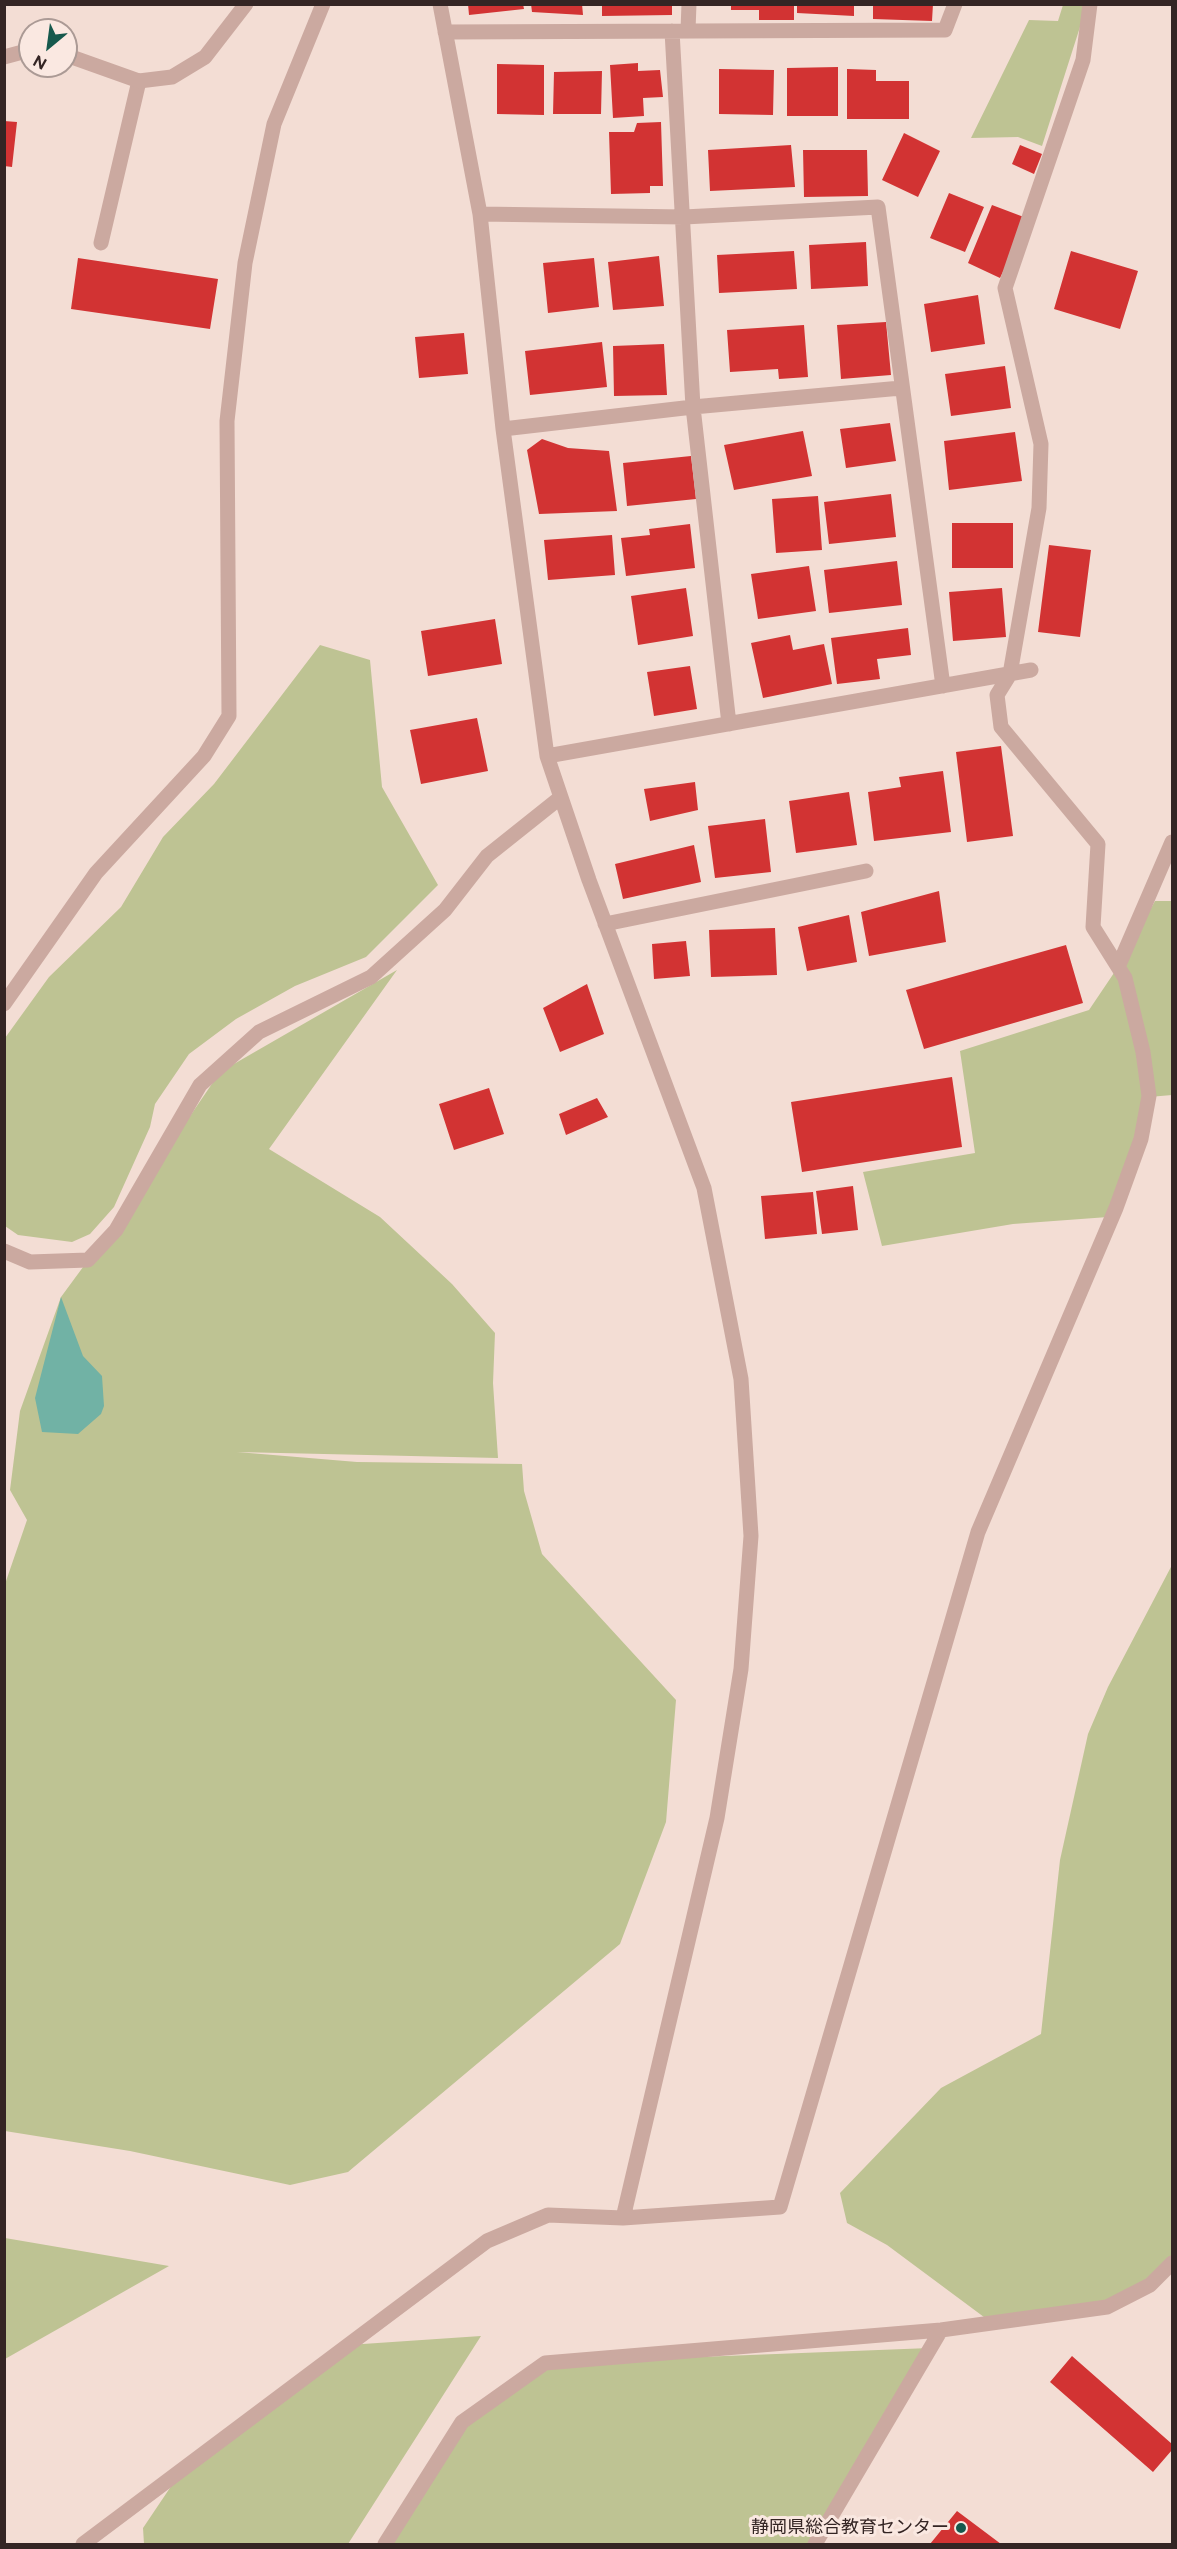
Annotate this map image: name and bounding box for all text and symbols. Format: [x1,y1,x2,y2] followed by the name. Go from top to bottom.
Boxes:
[18,18,78,78] north arrow
[30,51,50,74] text: N
[751,2517,949,2539] place label: 静岡県総合教育センター
[954,2521,968,2535] marker: 静岡県総合教育センター

